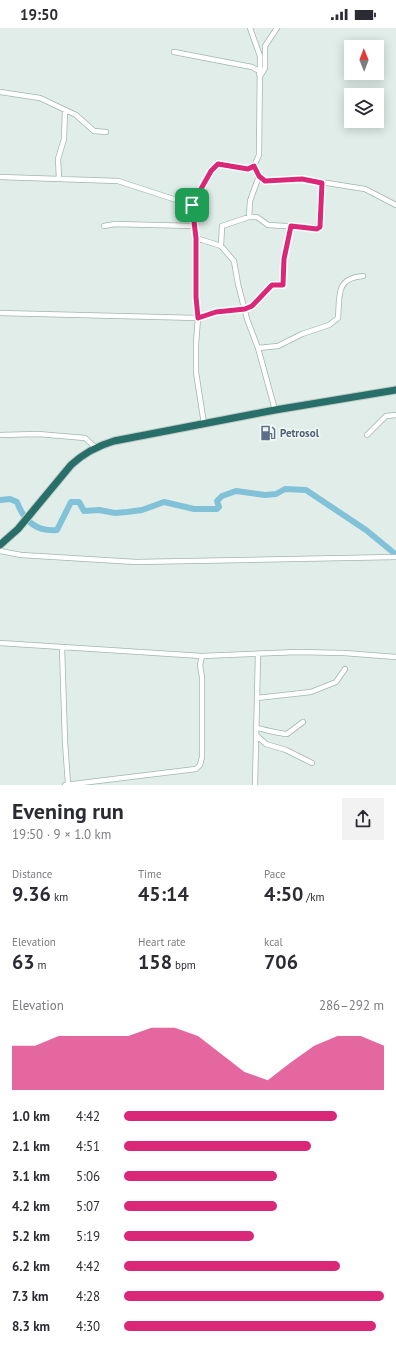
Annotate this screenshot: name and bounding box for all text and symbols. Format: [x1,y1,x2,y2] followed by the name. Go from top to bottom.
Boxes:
[20,5,58,24] text: 19:50
[344,40,384,80] north arrow
[344,40,384,128] map controls
[344,88,384,128] button: layers
[175,188,209,222] pin
[181,194,203,216] icon: arrive
[259,424,277,442] fuel station icon: Petrosol
[280,426,320,440] place label: Petrosol
[12,797,124,825] text: Evening run
[342,798,384,840] button: share
[12,826,111,843] text: 19:50 · 9 × 1.0 km
[12,867,52,881] text: Distance
[138,867,162,881] text: Time
[264,867,286,881] text: Pace
[12,881,51,907] text: 9.36
[138,881,189,907] text: 45:14
[264,881,303,907] text: 4:50
[51,890,68,904] text: km
[303,890,324,904] text: /km
[12,935,56,949] text: Elevation
[138,935,186,949] text: Heart rate
[264,935,283,949] text: kcal
[12,949,35,975] text: 63
[138,949,172,975] text: 158
[264,949,298,975] text: 706
[35,958,47,972] text: m
[172,958,196,972] text: bpm
[12,997,64,1014] text: Elevation
[319,997,384,1014] text: 286–292 m
[12,1108,50,1125] text: 1.0 km
[76,1108,100,1125] text: 4:42
[12,1138,50,1155] text: 2.1 km
[76,1138,100,1155] text: 4:51
[12,1168,50,1185] text: 3.1 km
[76,1168,100,1185] text: 5:06
[12,1198,50,1215] text: 4.2 km
[76,1198,100,1215] text: 5:07
[12,1228,50,1245] text: 5.2 km
[76,1228,100,1245] text: 5:19
[12,1258,50,1275] text: 6.2 km
[76,1258,100,1275] text: 4:42
[12,1288,49,1305] text: 7.3 km
[76,1288,100,1305] text: 4:28
[12,1318,50,1335] text: 8.3 km
[76,1318,100,1335] text: 4:30

